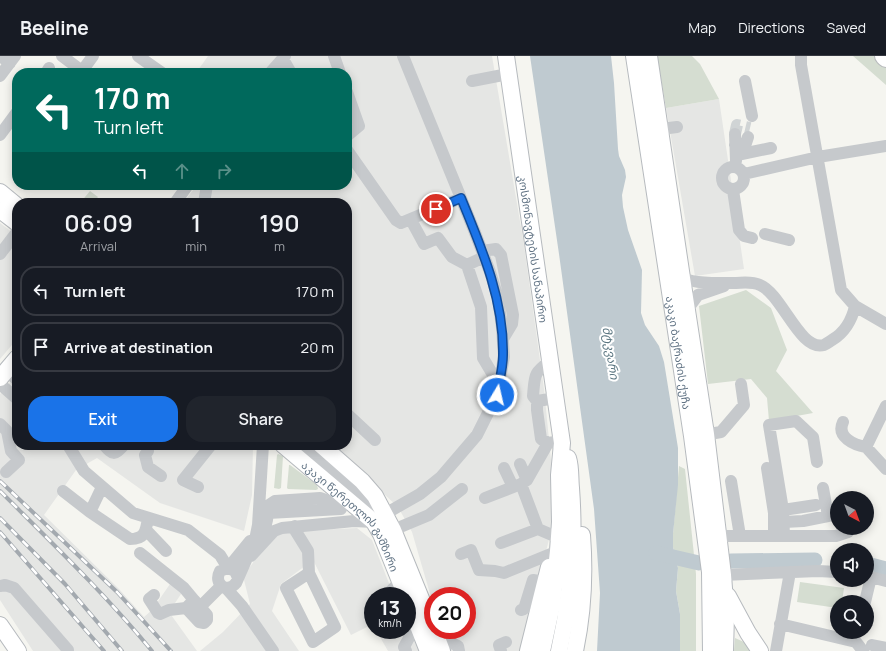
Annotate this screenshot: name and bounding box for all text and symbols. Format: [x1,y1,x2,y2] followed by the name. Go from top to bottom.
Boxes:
[20,15,89,41] text: Beeline
[688,18,716,37] text: Map
[738,18,805,37] text: Directions
[827,18,866,37] text: Saved
[94,79,170,117] text: 170 m
[28,84,80,136] icon: left
[94,115,164,139] text: Turn left
[129,160,151,182] icon: left
[171,160,193,182] icon: ahead
[213,160,235,182] icon: right
[516,174,552,324] street label: კოსმონავტების სანაპირო
[419,192,453,226] pin
[425,198,447,220] icon: arrive
[64,206,133,239] text: 06:09
[191,206,201,239] text: 1
[259,206,300,239] text: 190
[80,237,117,255] text: Arrival
[185,237,207,255] text: min
[274,237,285,255] text: m
[30,280,52,302] icon: left
[64,281,126,302] text: Turn left
[296,281,334,302] text: 170 m
[663,295,695,410] street label: აკაკი ბაქრაძის ქუჩა
[598,326,624,382] water label: მტკვარი
[30,336,52,358] icon: arrive
[64,337,213,358] text: Arrive at destination
[301,337,334,358] text: 20 m
[476,374,518,416] position arrow
[28,396,178,442] button: Exit
[186,396,336,442] button: Share
[299,457,403,574] street label: აკაკი წერეთლის გამზირი
[830,491,874,535] north arrow
[830,491,874,639] map controls
[830,543,874,587] button: sound
[424,587,476,639] speed limit sign: 20
[380,594,400,621] text: 13
[830,595,874,639] button: search
[378,616,402,630] text: km/h

